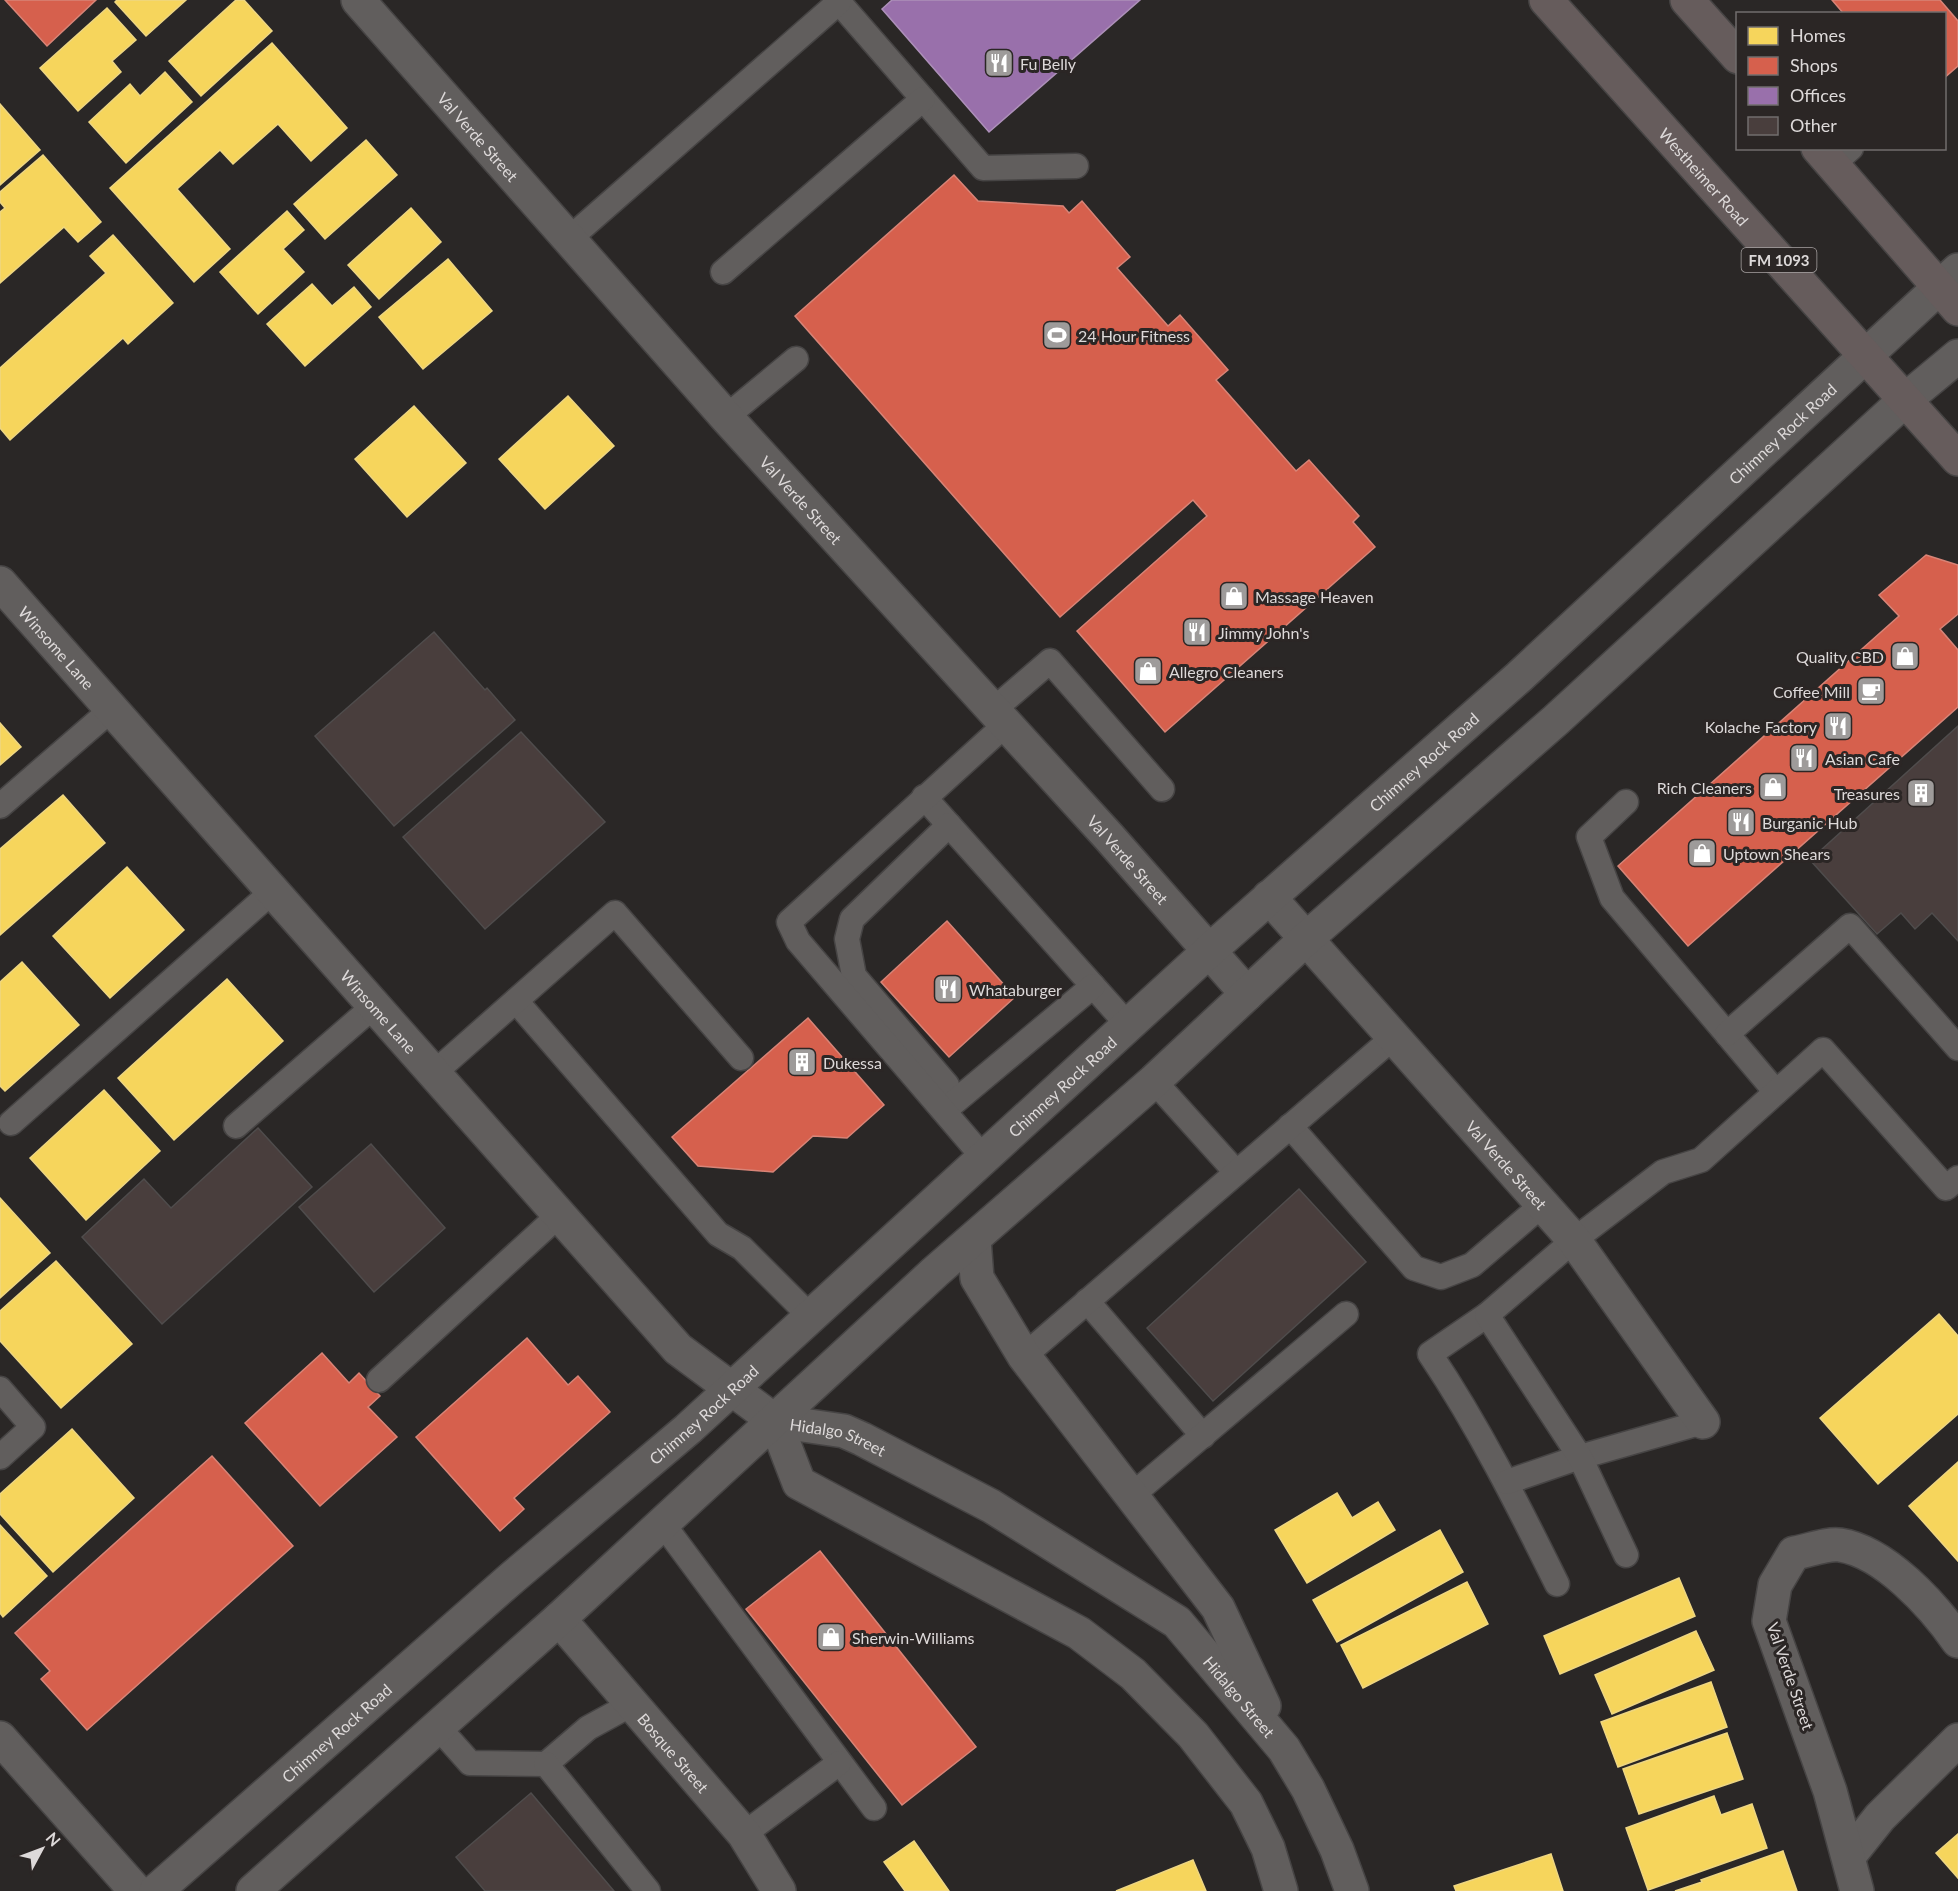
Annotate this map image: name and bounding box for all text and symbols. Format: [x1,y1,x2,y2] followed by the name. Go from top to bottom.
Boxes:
[1736,12,1946,150] legend
[1790,24,1846,46] text: Homes
[983,47,1015,79] restaurant icon: Fu Belly
[1020,54,1077,73] place label: Fu Belly
[1790,54,1838,76] text: Shops
[1790,84,1846,106] text: Offices
[434,88,523,185] street label: Val Verde Street
[1790,114,1837,136] text: Other
[1656,124,1753,229] street label: Westheimer Road
[1742,248,1816,272] road number: FM 1093
[1041,319,1073,351] sports icon: 24 Hour Fitness
[1078,326,1190,345] place label: 24 Hour Fitness
[1724,379,1840,488] street label: Chimney Rock Road
[757,452,846,548] street label: Val Verde Street
[1218,580,1250,612] shop icon: Massage Heaven
[1255,587,1374,606] place label: Massage Heaven
[15,602,99,693] street label: Winsome Lane
[1181,616,1213,648] restaurant icon: Jimmy John's
[1218,623,1309,642] place label: Jimmy John's
[1889,640,1921,672] shop icon: Quality CBD
[1796,647,1884,666] place label: Quality CBD
[1132,655,1164,687] shop icon: Allegro Cleaners
[1169,662,1284,681] place label: Allegro Cleaners
[1855,675,1887,707] cafe icon: Coffee Mill
[1773,682,1850,701] place label: Coffee Mill
[1365,708,1482,815] street label: Chimney Rock Road
[1822,710,1854,742] restaurant icon: Kolache Factory
[1705,717,1818,736] place label: Kolache Factory
[1788,742,1820,774] restaurant icon: Asian Cafe
[1825,749,1900,768] place label: Asian Cafe
[1757,771,1789,803] shop icon: Rich Cleaners
[1905,777,1937,809] building icon: Treasures
[1657,778,1752,797] place label: Rich Cleaners
[1834,784,1900,803] place label: Treasures
[1725,806,1757,838] restaurant icon: Burganic Hub
[1084,811,1173,908] street label: Val Verde Street
[1762,813,1858,832] place label: Burganic Hub
[1686,837,1718,869] shop icon: Uptown Shears
[1723,844,1830,863] place label: Uptown Shears
[337,966,421,1057] street label: Winsome Lane
[932,973,964,1005] restaurant icon: Whataburger
[969,980,1062,999] place label: Whataburger
[1004,1032,1120,1140] street label: Chimney Rock Road
[786,1046,818,1078] building icon: Dukessa
[823,1053,882,1072] place label: Dukessa
[1462,1116,1551,1213] street label: Val Verde Street
[645,1360,762,1468] street label: Chimney Rock Road
[789,1414,890,1460] street label: Hidalgo Street
[1764,1620,1818,1732] street label: Val Verde Street
[815,1621,847,1653] shop icon: Sherwin-Williams
[852,1628,975,1647] place label: Sherwin-Williams
[1200,1652,1279,1741] street label: Hidalgo Street
[277,1679,395,1786] street label: Chimney Rock Road
[634,1709,713,1796] street label: Bosque Street
[12,1819,72,1879] north arrow
[42,1828,65,1850] text: N

